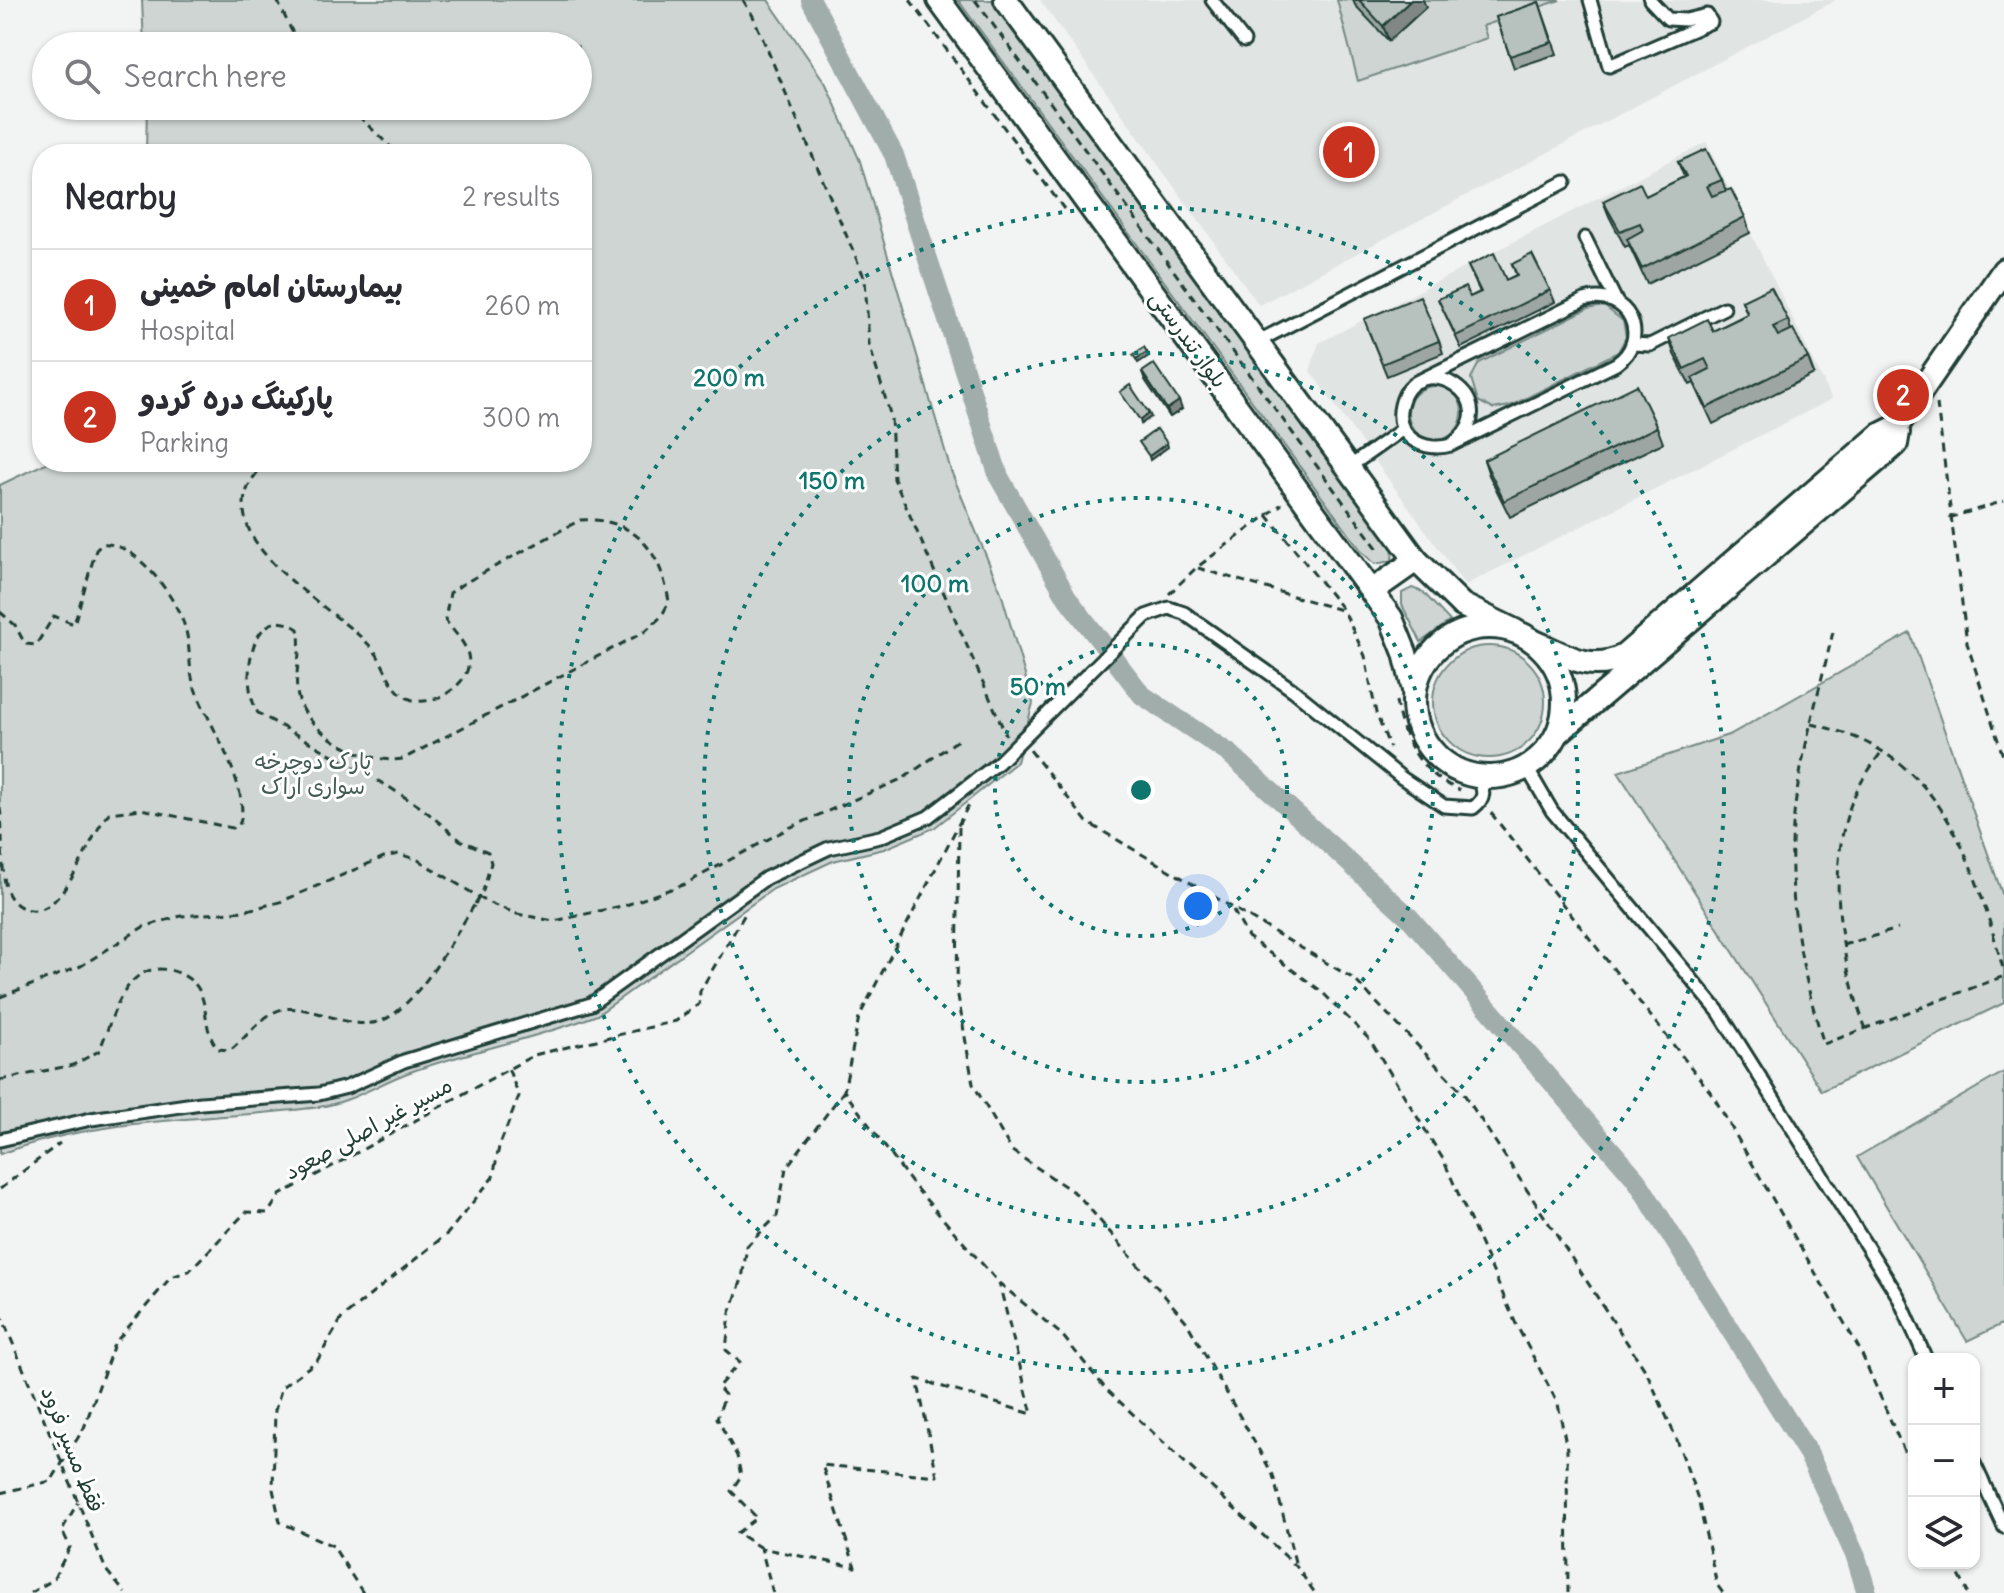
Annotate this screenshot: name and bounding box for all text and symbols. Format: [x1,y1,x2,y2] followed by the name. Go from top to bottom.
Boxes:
[32,32,592,120] search box
[60,54,104,98] icon: search
[124,57,287,95] text: Search here
[1323,122,1375,182] pin: 1
[64,175,177,218] text: Nearby
[462,180,560,213] text: 2 results
[140,267,403,305] text: بیمارستان امام خمینی
[1143,285,1234,394] street label: بلوار تندرستی
[85,289,95,322] text: 1
[485,289,560,322] text: 260 m
[140,314,235,347] text: Hospital
[693,362,765,392] text: 200 m
[1877,365,1929,425] pin: 2
[140,379,333,417] text: پارکینگ دره گردو
[83,401,97,434] text: 2
[482,401,560,434] text: 300 m
[140,426,229,459] text: Parking
[799,465,865,495] text: 150 m
[901,568,969,598] text: 100 m
[1010,671,1066,701] text: 50 m
[255,747,371,800] park label: پارک دوچرخه سواری اراک
[1127,776,1155,804] centre of rings
[1178,886,1218,926] your location
[279,1070,457,1187] street label: مسیر غیر اصلی صعود
[1908,1353,1980,1569] map controls
[1908,1353,1980,1425] button: +
[35,1382,111,1516] street label: فقط مسیر فرود
[1908,1425,1980,1497] button: −
[1908,1497,1980,1569] button: layers

